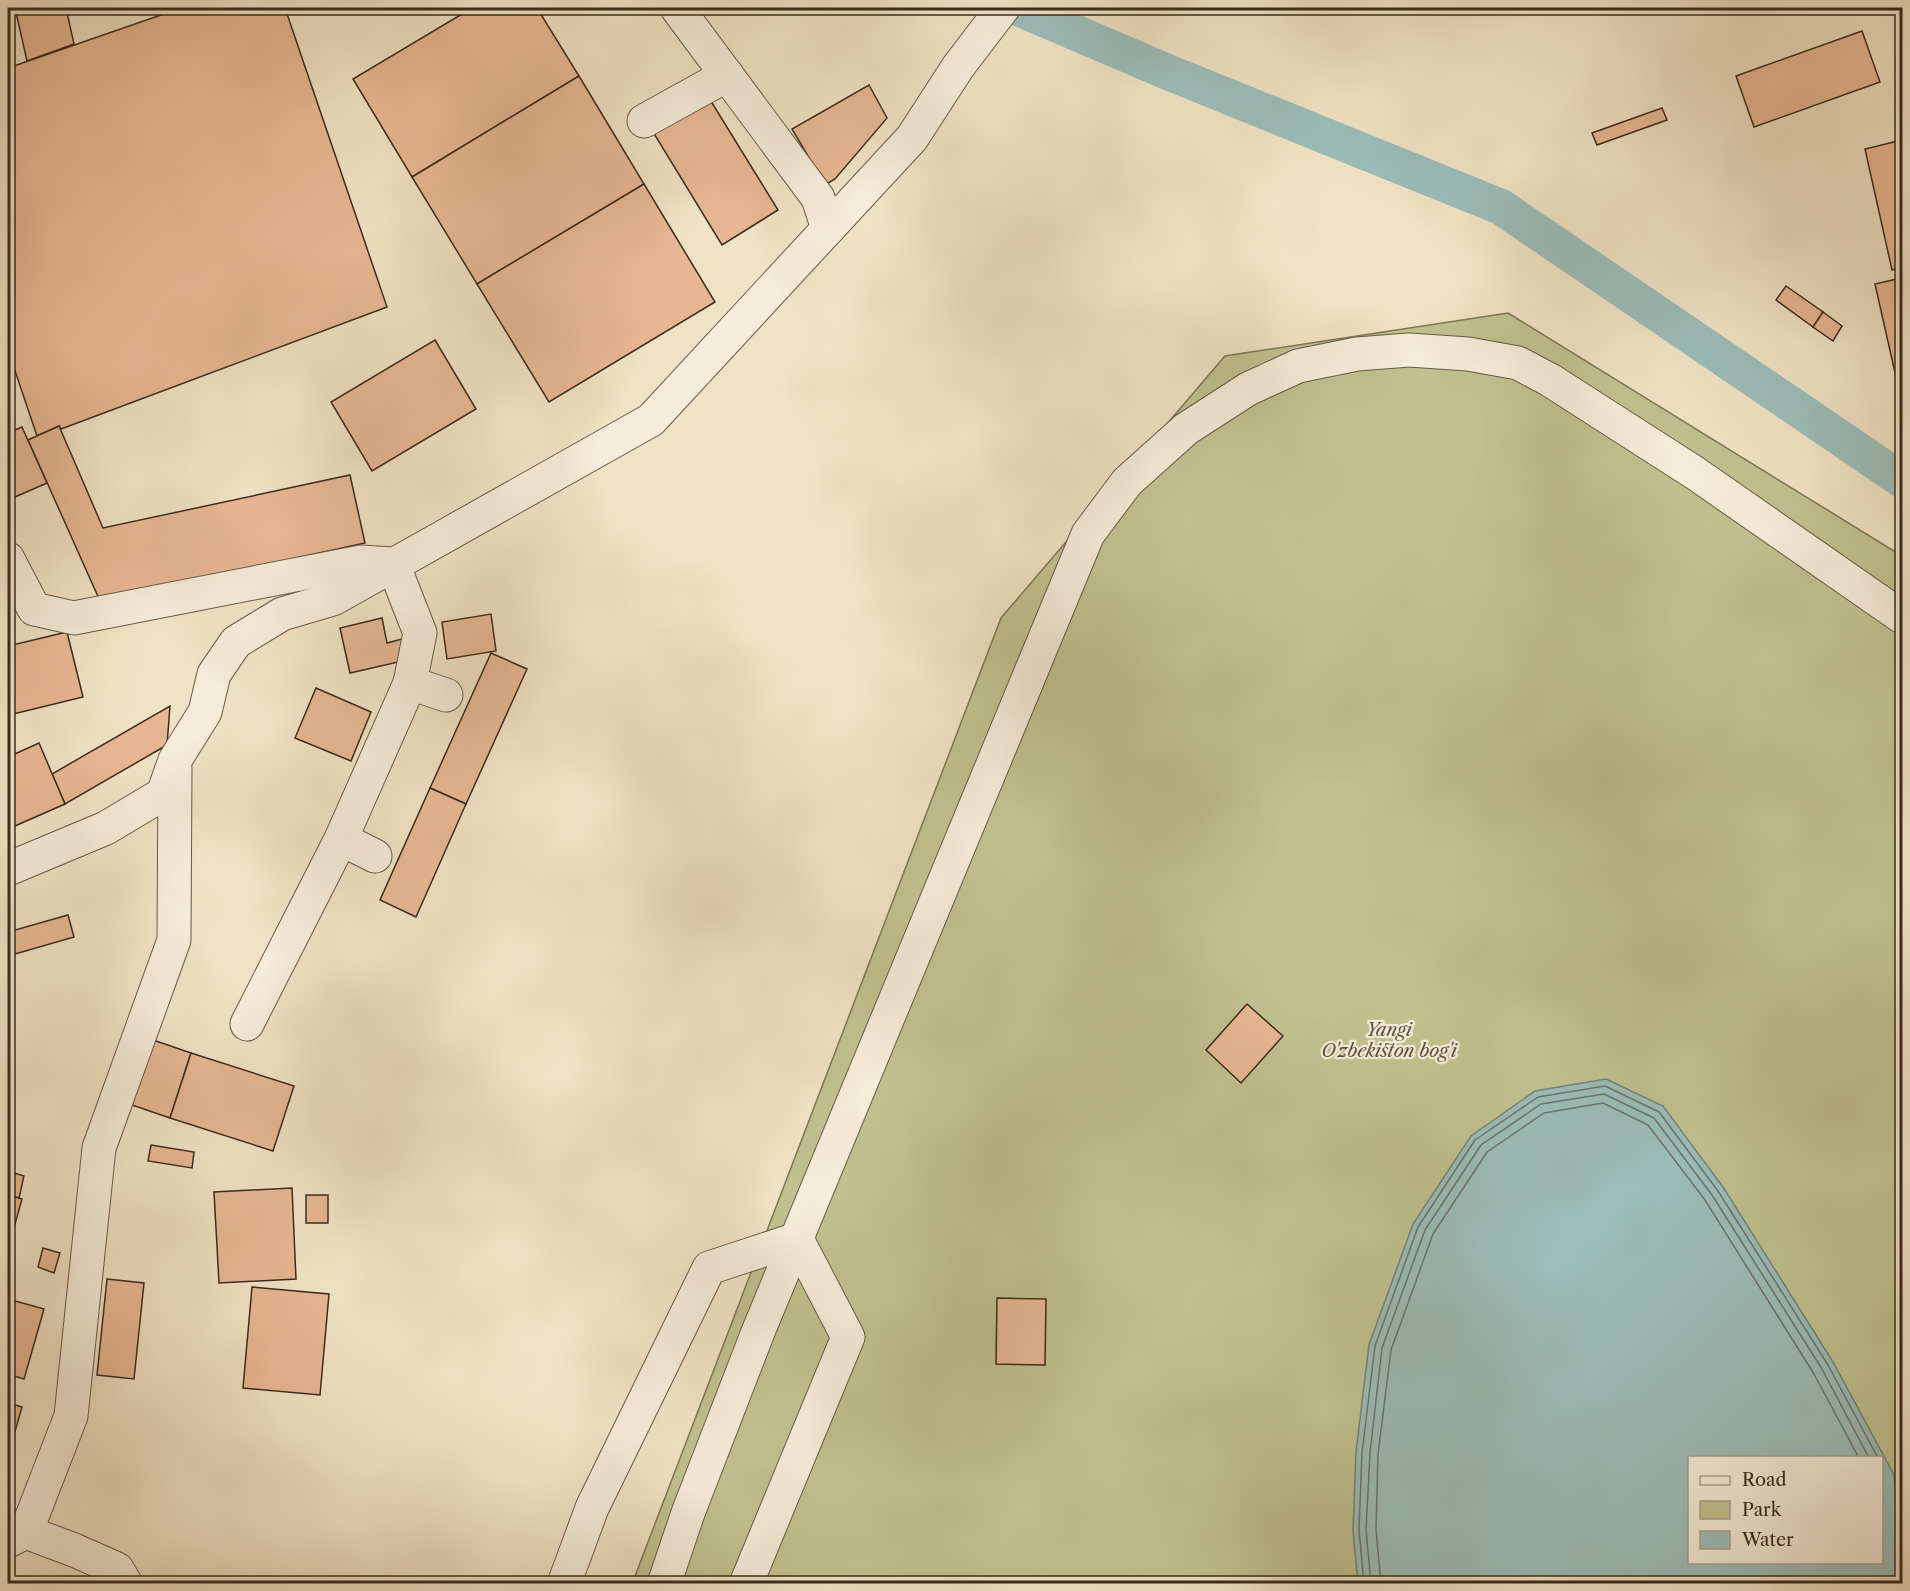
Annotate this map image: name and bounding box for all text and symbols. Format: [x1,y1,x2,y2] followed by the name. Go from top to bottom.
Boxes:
[1321,1019,1458,1062] park label: Yangi O'zbekiston bog'i
[1688,1456,1883,1564] legend
[1742,1469,1787,1491] text: Road
[1742,1499,1783,1521] text: Park
[1741,1529,1794,1551] text: Water

